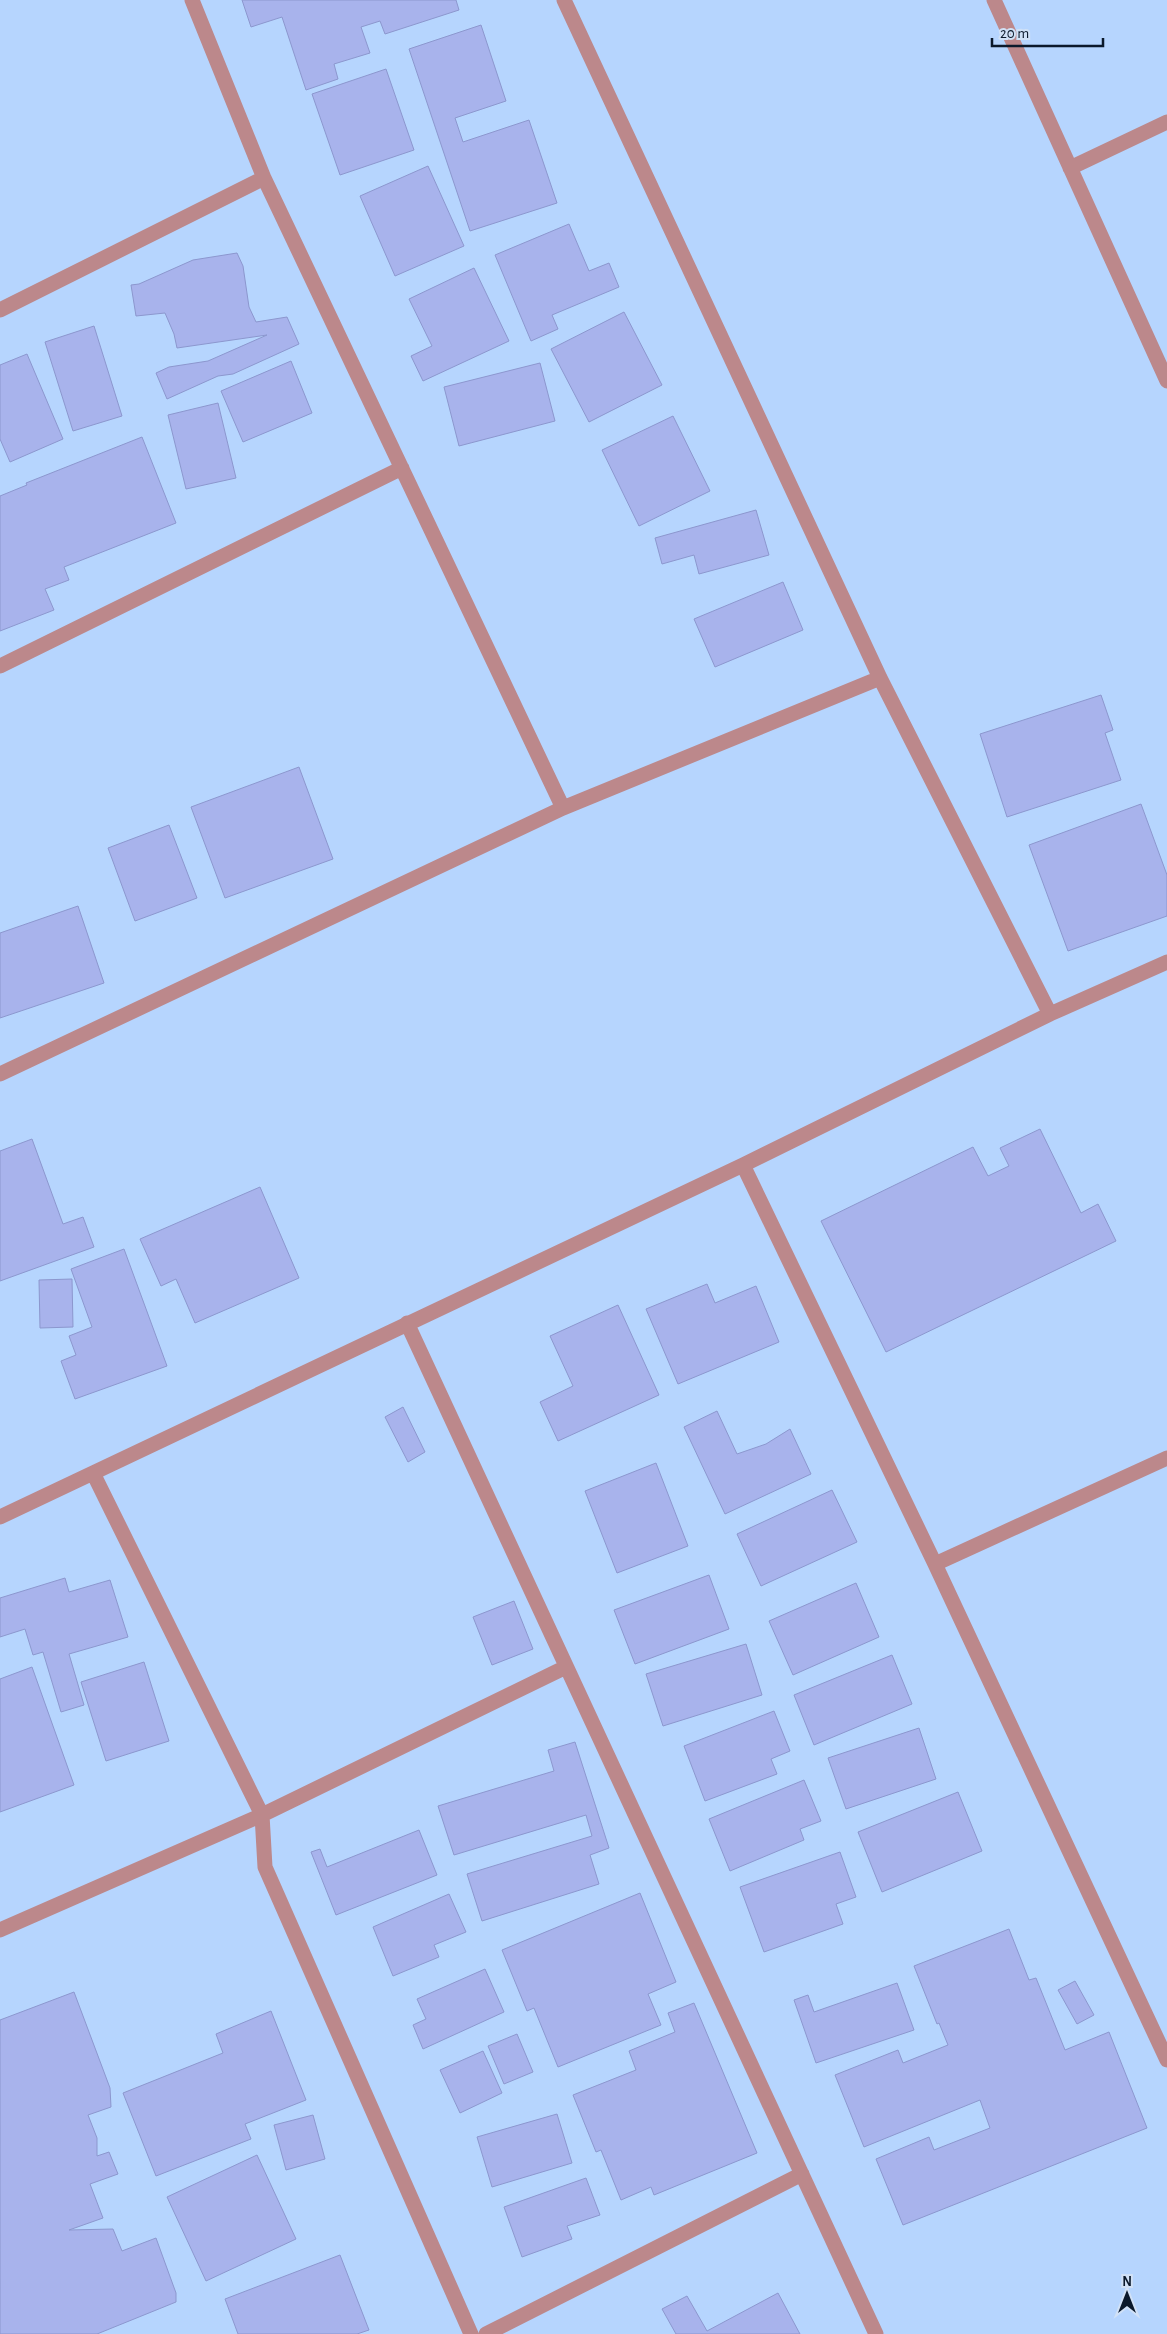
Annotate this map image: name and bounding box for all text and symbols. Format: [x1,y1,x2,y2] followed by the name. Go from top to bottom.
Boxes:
[992,15,1103,47] scale bar
[1000,26,1029,41] text: 20 m
[1102,2269,1152,2319] north arrow
[1122,2275,1132,2289] text: N

